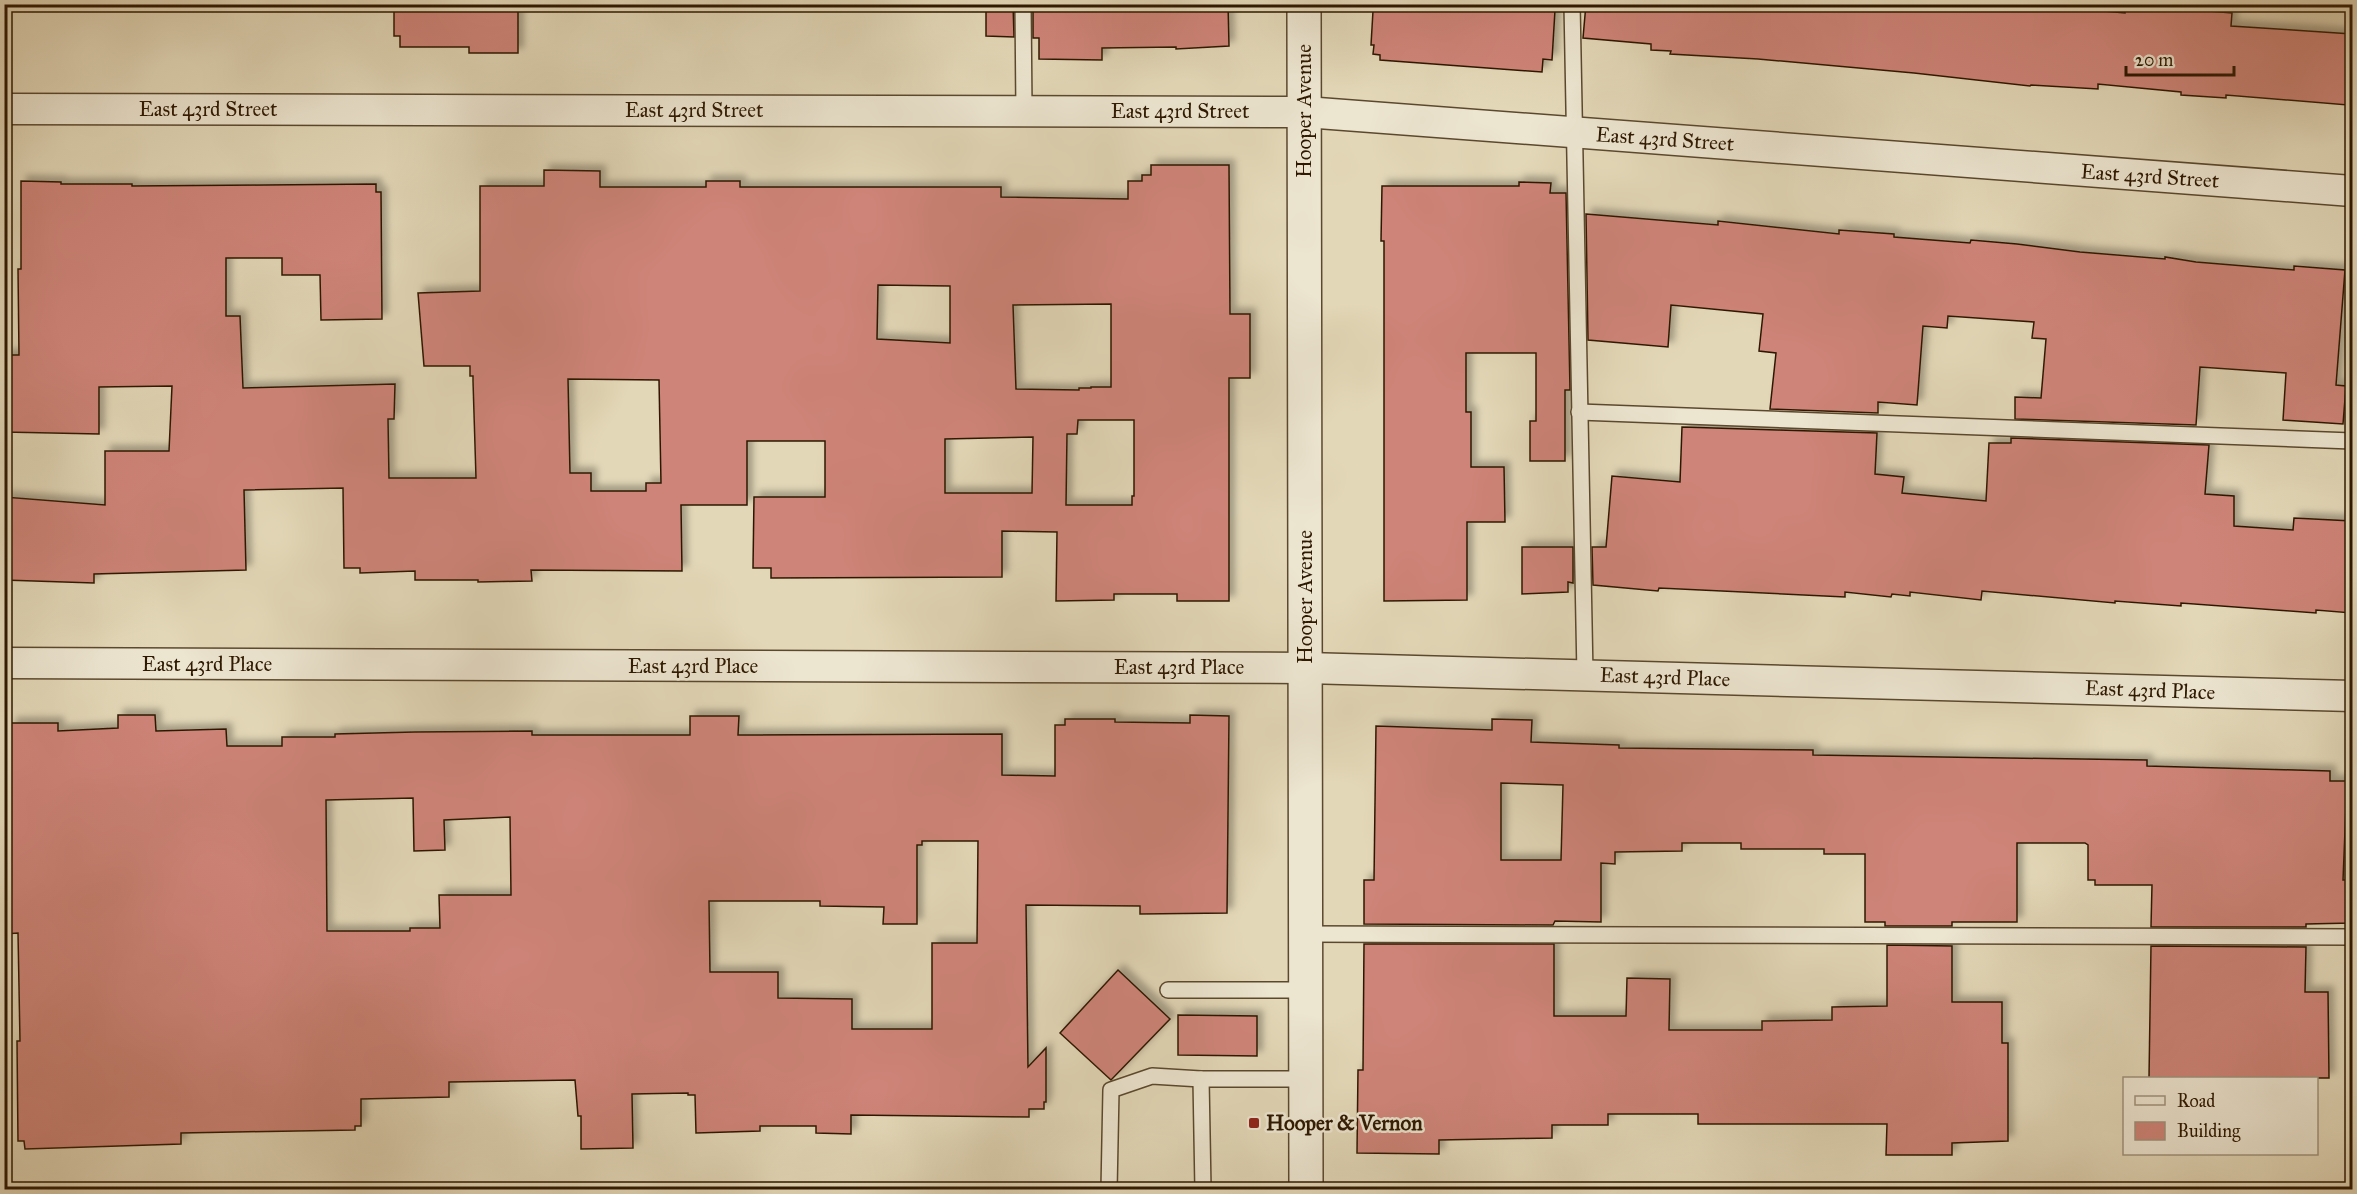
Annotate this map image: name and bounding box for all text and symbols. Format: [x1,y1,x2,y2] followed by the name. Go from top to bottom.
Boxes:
[2126,39,2234,77] scale bar
[1291,44,1317,178] street label: Hooper Avenue
[2135,49,2173,71] text: 20 m
[139,96,278,122] street label: East 43rd Street
[625,97,764,123] street label: East 43rd Street
[1111,98,1250,124] street label: East 43rd Street
[1595,121,1736,157] street label: East 43rd Street
[2080,158,2221,194] street label: East 43rd Street
[1292,530,1318,664] street label: Hooper Avenue
[142,651,273,677] street label: East 43rd Place
[628,653,759,679] street label: East 43rd Place
[1114,654,1245,680] street label: East 43rd Place
[1599,662,1731,692] street label: East 43rd Place
[2084,675,2216,705] street label: East 43rd Place
[2123,1077,2318,1155] legend
[2177,1090,2215,1112] text: Road
[1266,1110,1423,1136] place label: Hooper & Vernon
[1247,1116,1261,1130] marker: Hooper & Vernon
[2177,1120,2241,1143] text: Building

